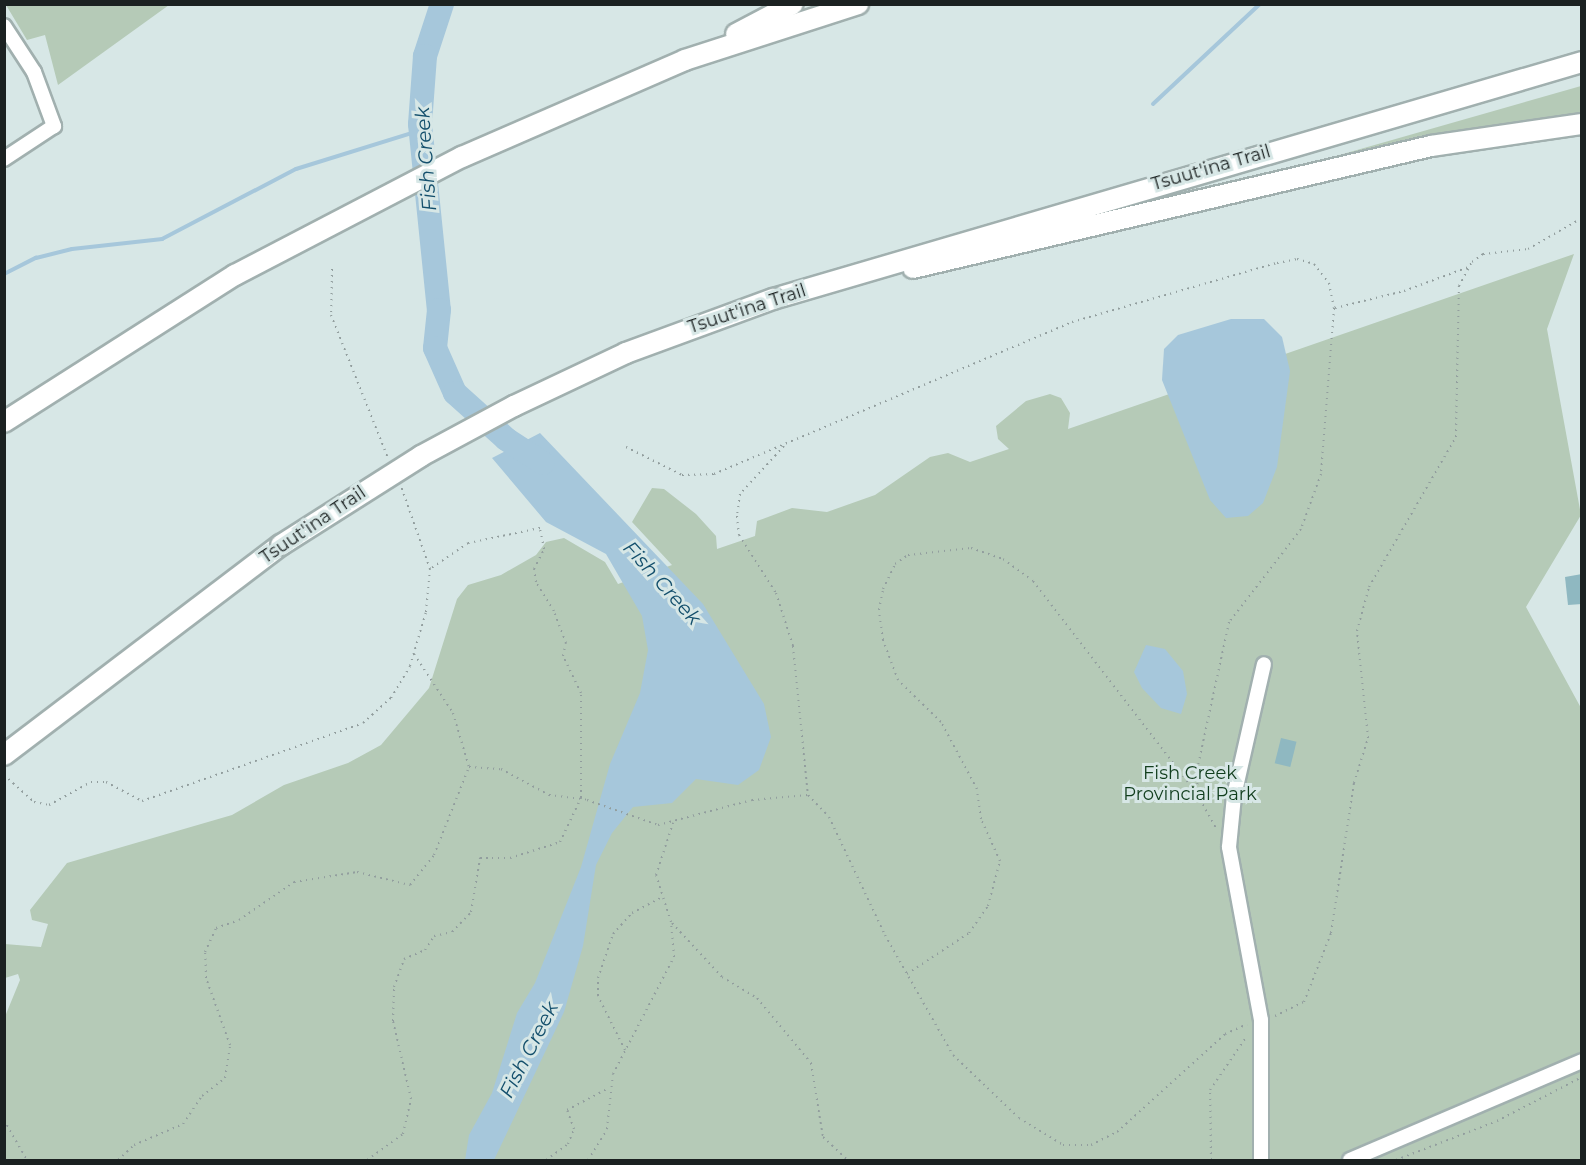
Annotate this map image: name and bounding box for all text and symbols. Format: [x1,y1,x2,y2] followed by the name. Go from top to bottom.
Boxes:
[410,106,442,212] water label: Fish Creek
[1149,141,1273,195] street label: Tsuut'ina Trail
[685,280,809,338] street label: Tsuut'ina Trail
[256,482,370,568] street label: Tsuut'ina Trail
[618,536,706,630] water label: Fish Creek
[1123,763,1257,806] park label: Fish Creek Provincial Park
[495,998,563,1102] water label: Fish Creek

